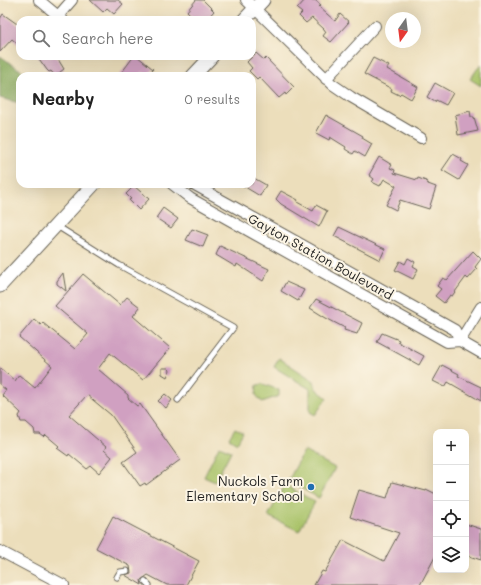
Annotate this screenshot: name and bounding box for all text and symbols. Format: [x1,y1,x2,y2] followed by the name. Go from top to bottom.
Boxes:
[385,12,421,48] north arrow
[16,16,256,60] search box
[30,27,52,49] icon: search
[62,28,153,48] text: Search here
[32,87,94,109] text: Nearby
[185,90,240,107] text: 0 results
[246,209,396,303] street label: Gayton Station Boulevard
[433,429,469,573] map controls
[433,429,469,465] button: +
[433,465,469,501] button: −
[186,472,303,504] place label: Nuckols Farm Elementary School
[306,482,316,492] marker: Nuckols Farm Elementary School
[433,501,469,537] button: locate
[433,537,469,573] button: layers

